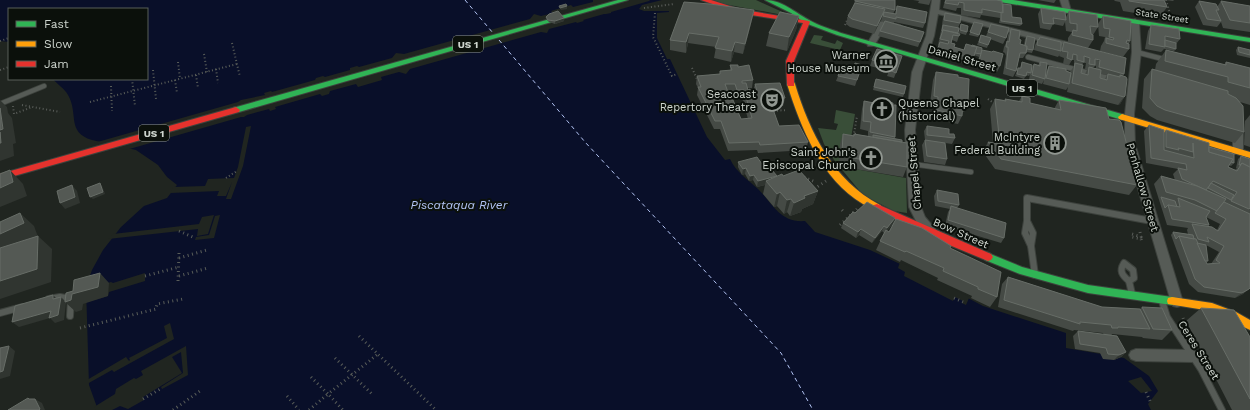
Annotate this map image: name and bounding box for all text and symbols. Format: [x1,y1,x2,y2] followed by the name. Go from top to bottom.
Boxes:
[1135,7,1189,25] street label: State Street
[8,8,148,80] legend
[44,17,69,31] text: Fast
[453,36,483,52] road number: US 1
[44,37,72,51] text: Slow
[926,43,998,74] street label: Daniel Street
[873,48,899,74] museum icon: Warner House Museum
[787,49,871,75] place label: Warner House Museum
[44,57,69,71] text: Jam
[1007,80,1037,96] road number: US 1
[759,87,785,113] theatre icon: Seacoast Repertory Theatre
[660,88,756,114] place label: Seacoast Repertory Theatre
[869,96,895,122] church icon: Queens Chapel (historical)
[898,97,980,123] place label: Queens Chapel (historical)
[139,125,169,141] road number: US 1
[1042,130,1068,156] building icon: McIntyre Federal Building
[954,131,1040,157] place label: McIntyre Federal Building
[905,135,924,210] street label: Chapel Street
[1124,141,1162,233] street label: Penhallow Street
[858,145,884,171] church icon: Saint John's Episcopal Church
[762,146,856,172] place label: Saint John's Episcopal Church
[411,198,509,212] water label: Piscataqua River
[931,215,991,252] street label: Bow Street
[1175,318,1222,383] street label: Ceres Street

